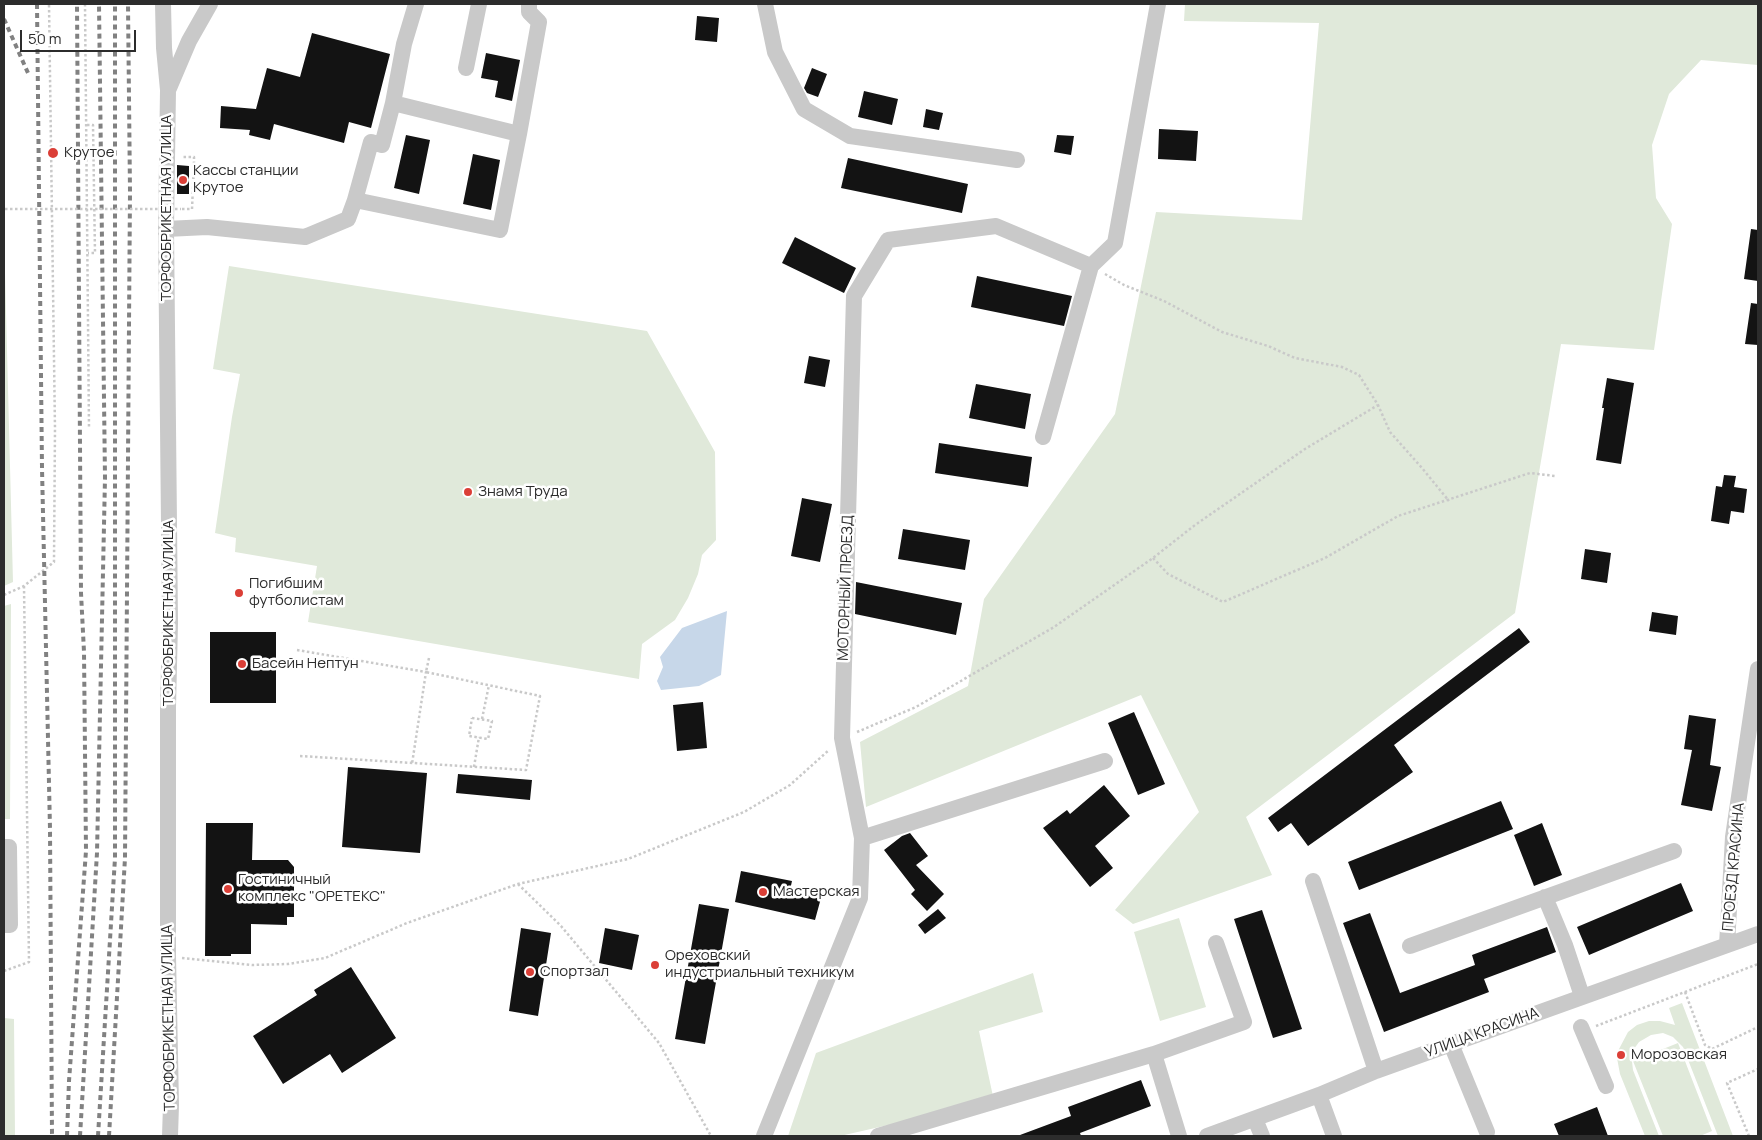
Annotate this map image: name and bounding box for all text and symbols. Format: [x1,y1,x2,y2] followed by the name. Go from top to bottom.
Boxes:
[22,20,139,52] scale bar
[28,28,62,49] text: 50 m
[158,115,176,301] street label: ТОРФОБРИКЕТНАЯ УЛИЦА
[64,144,114,162] place label: Крутое
[46,146,60,160] marker: Крутое
[193,162,299,197] place label: Кассы станции Крутое
[177,174,189,186] marker: Кассы станции Крутое
[478,483,568,501] place label: Знамя Труда
[462,486,474,498] marker: Знамя Труда
[834,515,858,661] street label: МОТОРНЫЙ ПРОЕЗД
[160,520,178,706] street label: ТОРФОБРИКЕТНАЯ УЛИЦА
[249,575,344,610] place label: Погибшим футболистам
[233,587,245,599] marker: Погибшим футболистам
[252,655,359,673] place label: Басейн Нептун
[236,658,248,670] marker: Басейн Нептун
[1719,802,1749,932] street label: ПРОЕЗД КРАСИНА
[238,871,386,906] place label: Гостиничный комплекс "ОРЕТЕКС"
[222,883,234,895] marker: Гостиничный комплекс "ОРЕТЕКС"
[773,883,860,901] place label: Мастерская
[757,886,769,898] marker: Мастерская
[158,925,180,1111] street label: ТОРФОБРИКЕТНАЯ УЛИЦА
[665,947,854,982] place label: Ореховский индустриальный техникум
[649,959,661,971] marker: Ореховский индустриальный техникум
[540,963,609,981] place label: Спортзал
[524,966,536,978] marker: Спортзал
[1423,1004,1541,1062] street label: УЛИЦА КРАСИНА
[1631,1046,1727,1064] place label: Морозовская
[1615,1049,1627,1061] marker: Морозовская

